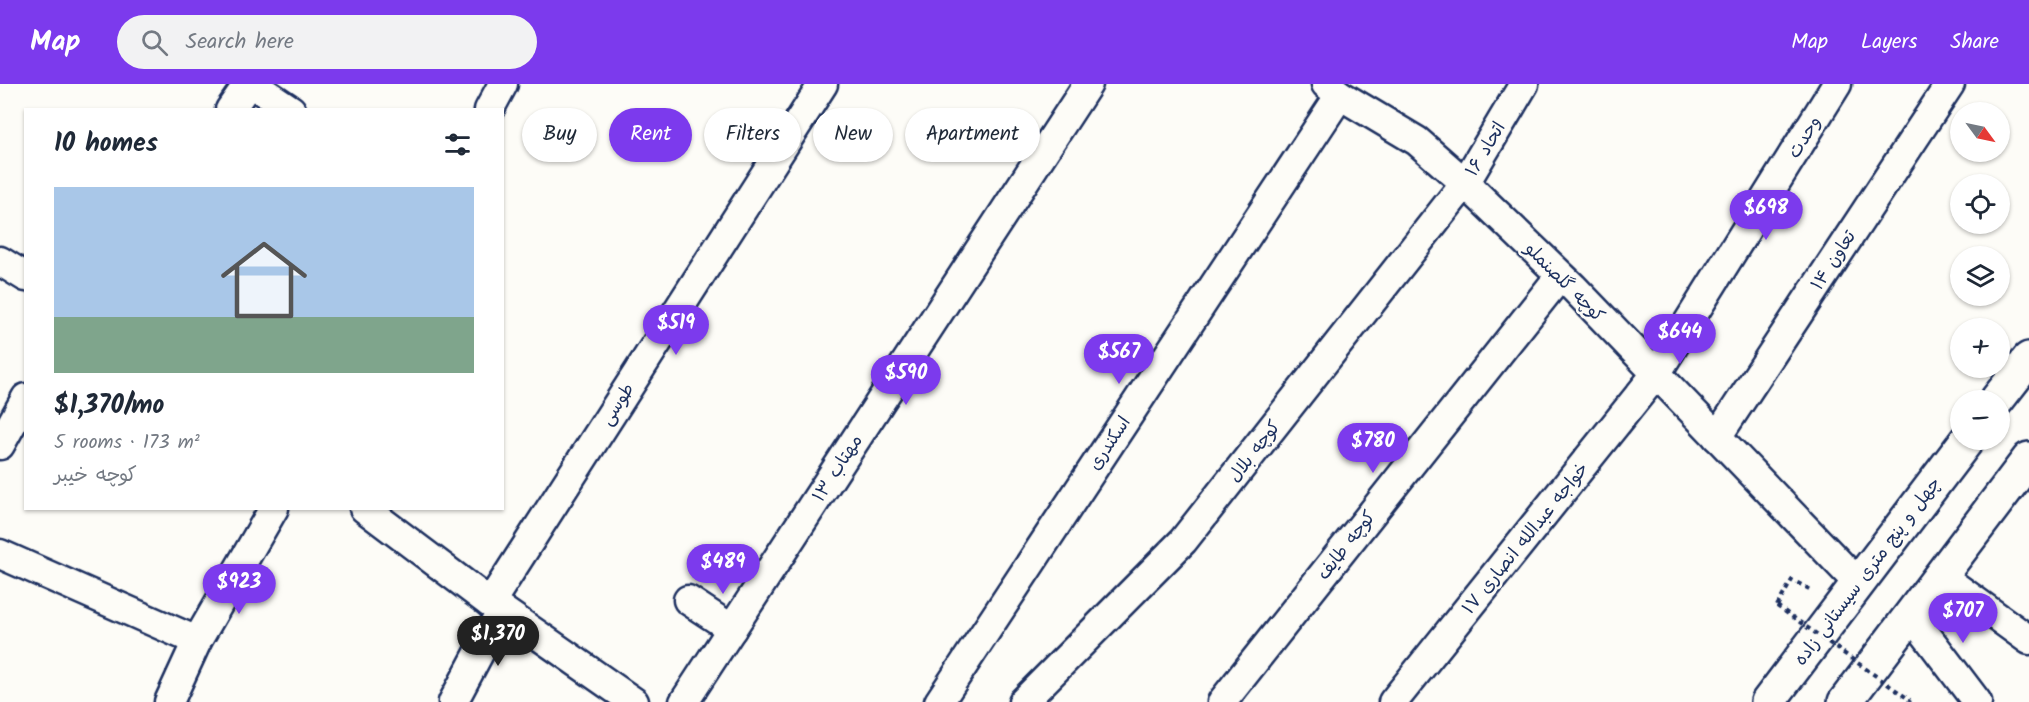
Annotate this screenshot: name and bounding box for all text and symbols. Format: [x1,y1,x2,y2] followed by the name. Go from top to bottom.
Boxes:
[117,15,537,69] search box
[30,20,81,65] text: Map
[186,25,294,60] text: Search here
[138,26,171,59] icon: search
[1791,26,1828,59] text: Map
[1861,26,1917,59] text: Layers
[1950,26,1999,59] text: Share
[1950,102,2010,162] north arrow
[1950,102,2010,450] map controls
[522,108,597,162] chip: Buy
[609,108,692,162] chip: Rent
[704,108,801,162] chip: Filters
[813,108,893,162] chip: New
[905,108,1040,162] chip: Apartment
[1781,111,1830,165] street label: وحدت
[1459,117,1514,183] street label: اتحاد ۱۶
[54,123,158,165] text: 10 homes
[441,128,474,161] icon: filters
[1950,174,2010,234] button: locate
[1730,190,1802,241] pin: $698
[1744,193,1788,225] text: $698
[1804,224,1865,297] street label: تعاون ۱۴
[210,226,318,334] icon: home
[1516,235,1611,330] street label: کوچه گلصنملو
[1950,246,2010,306] button: layers
[640,305,712,356] pin: $519
[657,308,695,340] text: $519
[1644,314,1716,365] pin: $644
[1658,317,1702,349] text: $644
[1950,318,2010,378] button: +
[1083,334,1155,385] pin: $567
[1098,337,1140,369] text: $567
[870,355,942,406] pin: $590
[885,358,927,390] text: $590
[594,378,643,432] street label: طوسی
[54,385,164,427] text: $1,370/mo
[1950,390,2010,450] button: −
[1081,411,1139,477] street label: اسکندری
[1221,414,1289,489] street label: کوچه بلال
[1337,423,1409,474] pin: $780
[1351,426,1395,458] text: $780
[54,427,200,459] text: 5 rooms · 173 m²
[806,429,871,508] street label: مهتاب ۱۳
[1455,456,1597,621] street label: خواجه عبدالله انصاری ۱۷
[54,460,137,492] text: کوچه خیبر
[1787,471,1949,673] street label: چهل و پنج متری سیستانی زاده
[1311,504,1384,587] street label: کوچه طایف
[687,544,759,595] pin: $489
[701,547,745,579] text: $489
[203,564,275,615] pin: $923
[217,567,261,599] text: $923
[1927,593,1999,644] pin: $707
[1943,596,1983,628] text: $707
[449,616,547,667] pin: $1,370
[471,619,525,651] text: $1,370

